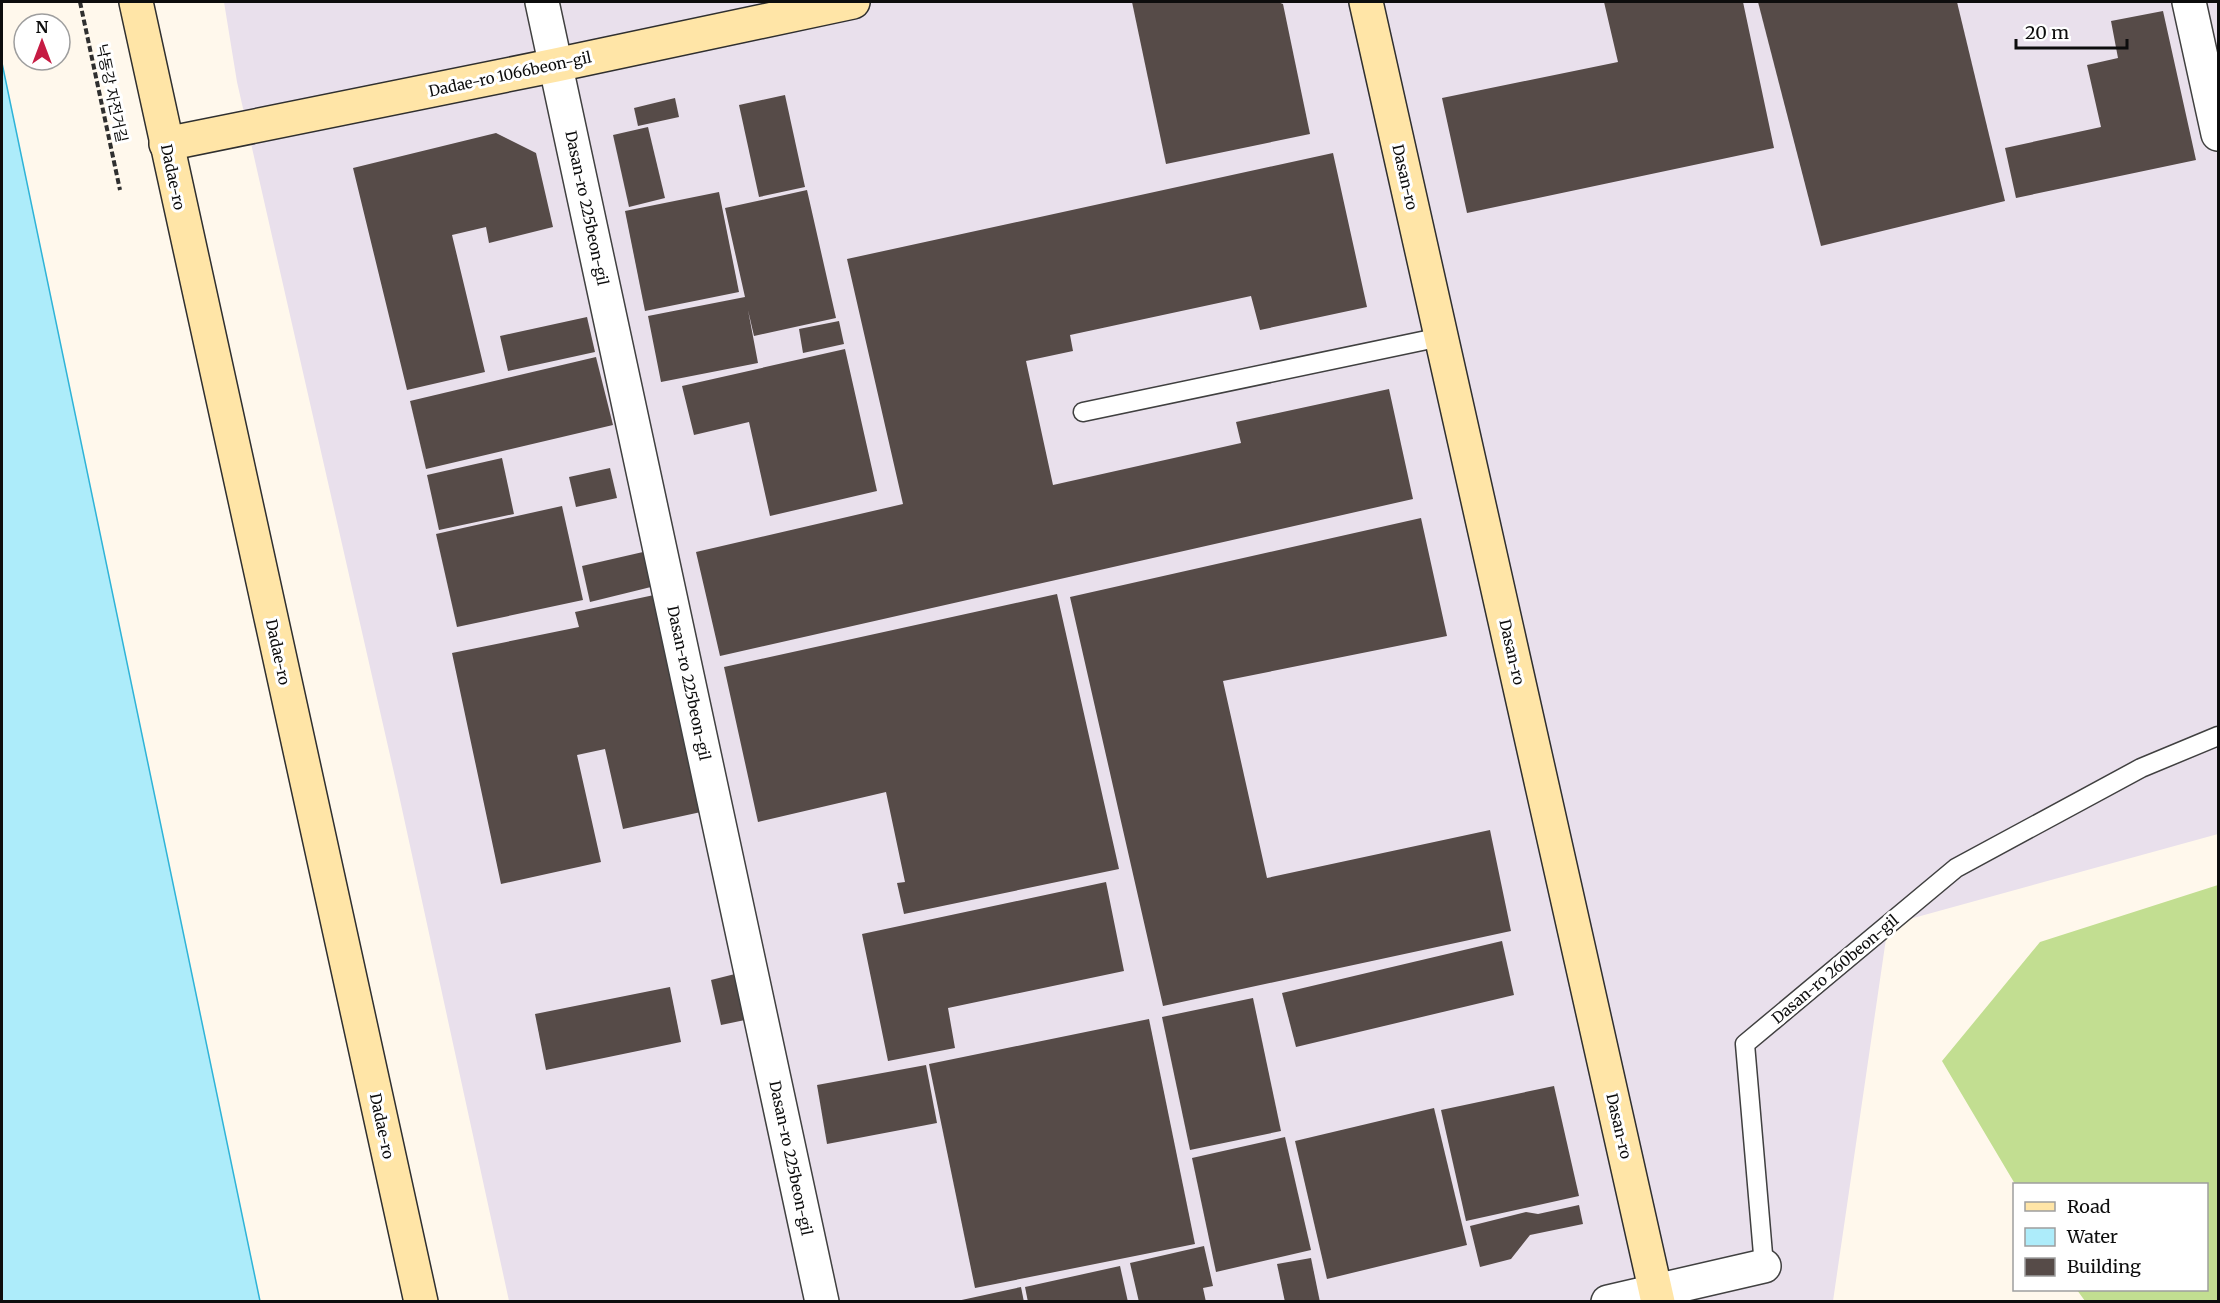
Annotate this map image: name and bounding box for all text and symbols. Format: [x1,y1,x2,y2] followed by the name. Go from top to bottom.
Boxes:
[12,12,72,72] north arrow
[2016,12,2127,50] scale bar
[36,17,49,37] text: N
[2025,21,2069,44] text: 20 m
[92,42,132,144] street label: 낙동강 자전거길
[427,47,594,101] street label: Dadae-ro 1066beon-gil
[561,129,613,288] street label: Dasan-ro 225beon-gil
[157,142,189,212] street label: Dadae-ro
[1388,142,1422,212] street label: Dasan-ro
[663,604,715,763] street label: Dasan-ro 225beon-gil
[262,617,294,687] street label: Dadae-ro
[1495,617,1529,687] street label: Dasan-ro
[1768,910,1902,1028] street label: Dasan-ro 260beon-gil
[765,1079,817,1238] street label: Dasan-ro 225beon-gil
[366,1091,398,1161] street label: Dadae-ro
[1602,1091,1636,1161] street label: Dasan-ro
[2013,1183,2208,1291] legend
[2067,1195,2111,1218] text: Road
[2066,1225,2118,1248] text: Water
[2067,1255,2141,1278] text: Building

